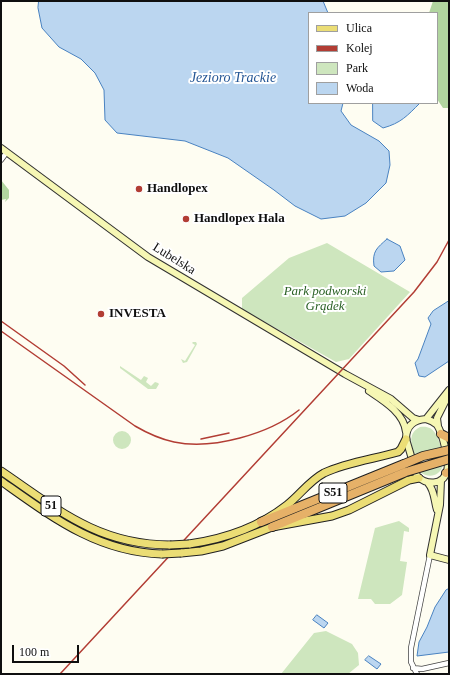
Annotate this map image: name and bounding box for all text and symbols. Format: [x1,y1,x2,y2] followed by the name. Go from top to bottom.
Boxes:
[308,12,438,104] legend
[346,21,372,35] text: Ulica
[346,41,373,55] text: Kolej
[346,61,368,75] text: Park
[190,70,276,86] water label: Jezioro Trackie
[346,81,374,95] text: Woda
[147,181,208,197] place label: Handlopex
[134,184,144,194] marker: Handlopex
[194,211,285,227] place label: Handlopex Hala
[181,214,191,224] marker: Handlopex Hala
[150,240,198,278] street label: Lubelska
[284,284,366,315] park label: Park podworski Grądek
[109,306,166,322] place label: INVESTA
[96,309,106,319] marker: INVESTA
[319,483,347,503] road number: S51
[41,496,61,516] road number: 51
[14,637,81,663] scale bar
[19,645,49,659] text: 100 m

